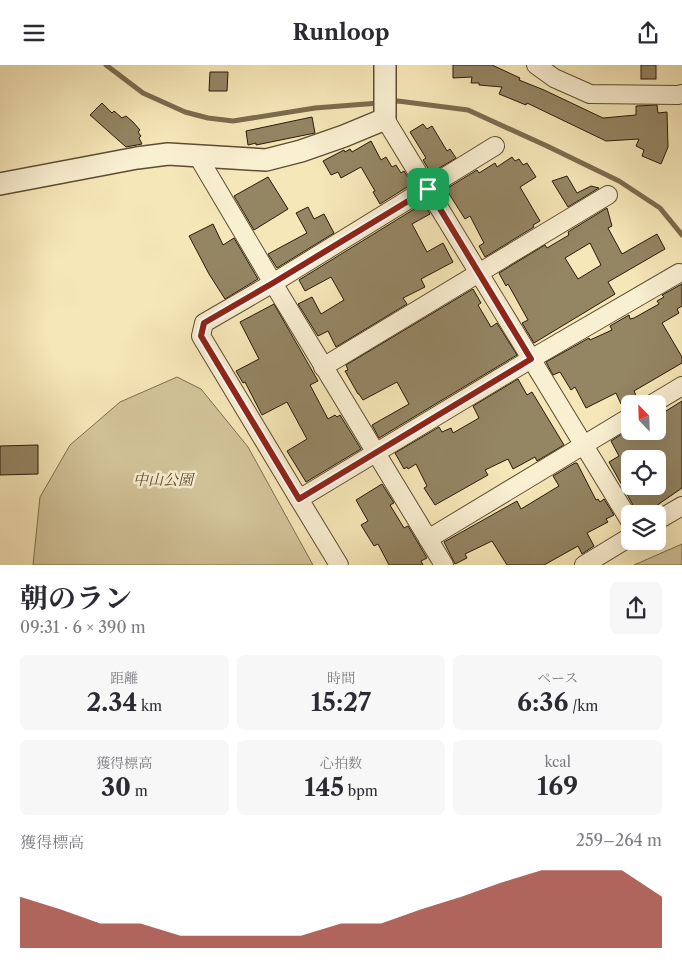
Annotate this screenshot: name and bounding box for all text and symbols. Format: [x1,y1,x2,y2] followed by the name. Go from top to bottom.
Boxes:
[20,19,48,47] icon: menu
[292,19,390,46] text: Runloop
[634,19,662,47] icon: share
[407,168,449,210] pin
[414,175,442,203] icon: arrive
[621,395,666,440] north arrow
[621,395,666,550] map controls
[621,450,666,495] button: locate
[133,470,196,489] park label: 中山公園
[621,505,666,550] button: layers
[20,581,132,615] text: 朝のラン
[610,582,662,634] button: share
[20,617,146,637] text: 09:31 · 6 × 390 m
[110,669,138,687] text: 距離
[327,669,355,687] text: 時間
[537,669,578,687] text: ペース
[87,687,137,718] text: 2.34
[311,687,371,718] text: 15:27
[517,687,568,718] text: 6:36
[137,697,162,715] text: km
[568,697,598,715] text: /km
[544,753,571,771] text: kcal
[96,754,152,772] text: 獲得標高
[320,754,362,772] text: 心拍数
[537,771,578,802] text: 169
[101,772,131,803] text: 30
[304,772,344,803] text: 145
[131,782,148,800] text: m
[344,782,378,800] text: bpm
[576,830,662,850] text: 259–264 m
[20,832,84,852] text: 獲得標高

